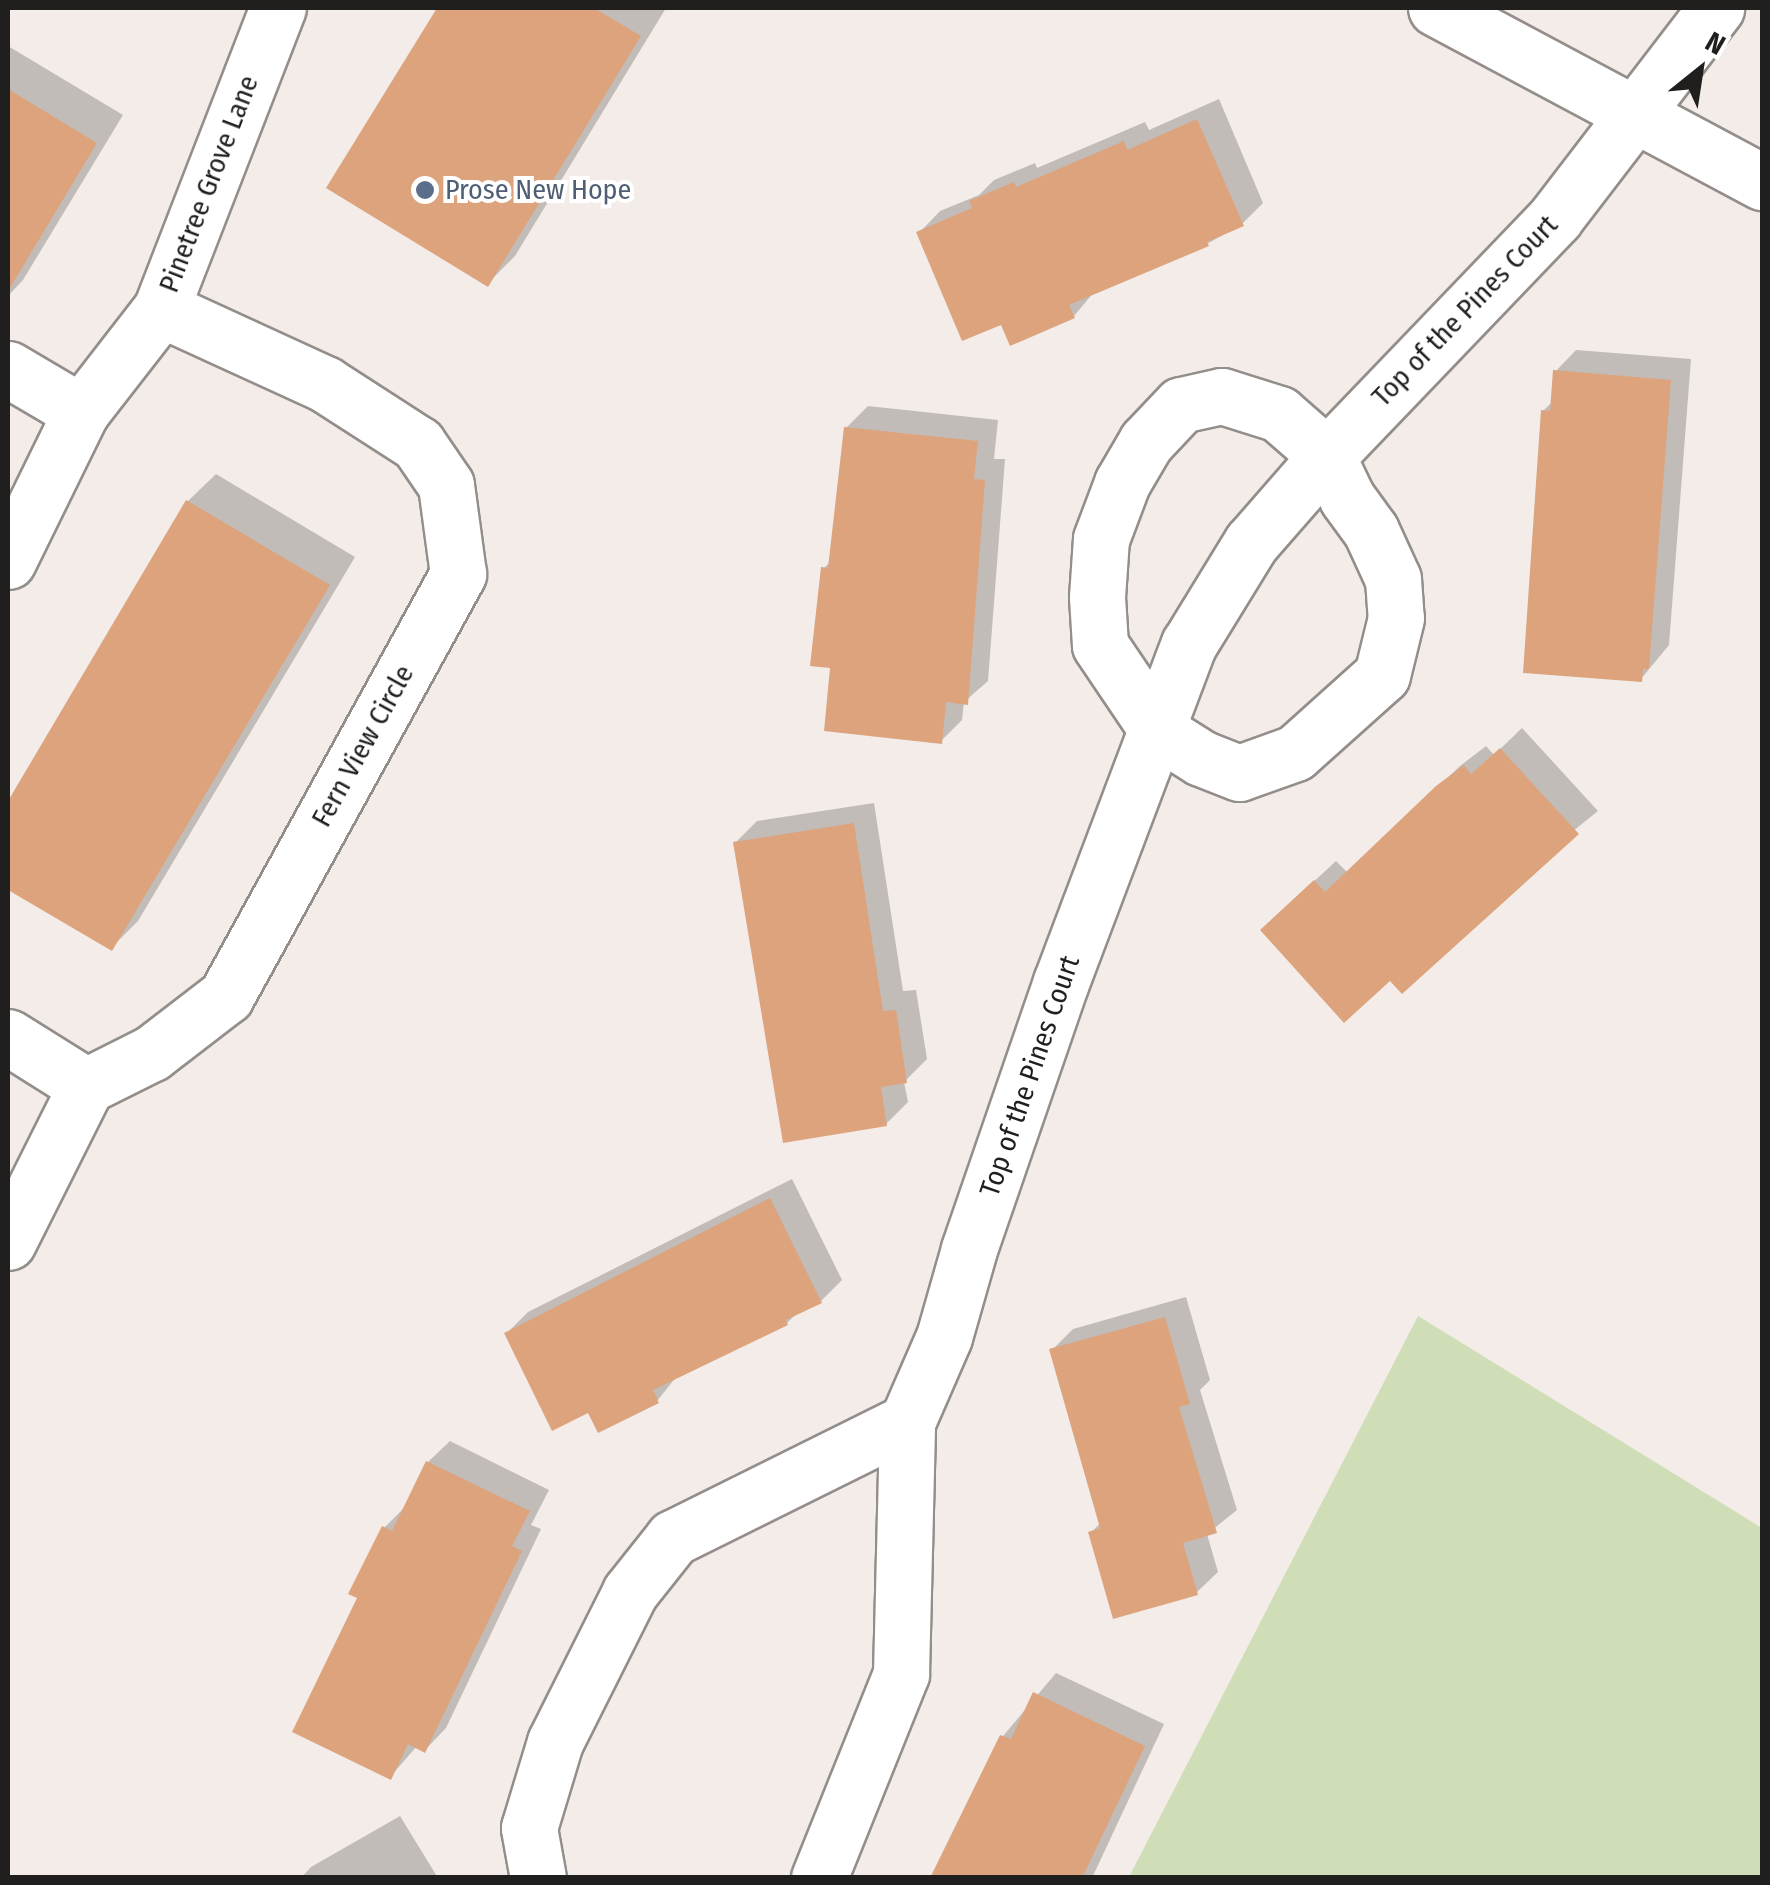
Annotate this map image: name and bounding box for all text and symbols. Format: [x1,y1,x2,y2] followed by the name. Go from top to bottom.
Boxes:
[1650,20,1750,120] north arrow
[1700,25,1731,62] text: N
[152,71,266,297] street label: Pinetree Grove Lane
[445,173,631,207] place label: Prose New Hope
[414,179,436,201] marker: Prose New Hope
[1365,208,1565,414] street label: Top of the Pines Court
[305,659,421,833] street label: Fern View Circle
[973,951,1087,1201] street label: Top of the Pines Court

